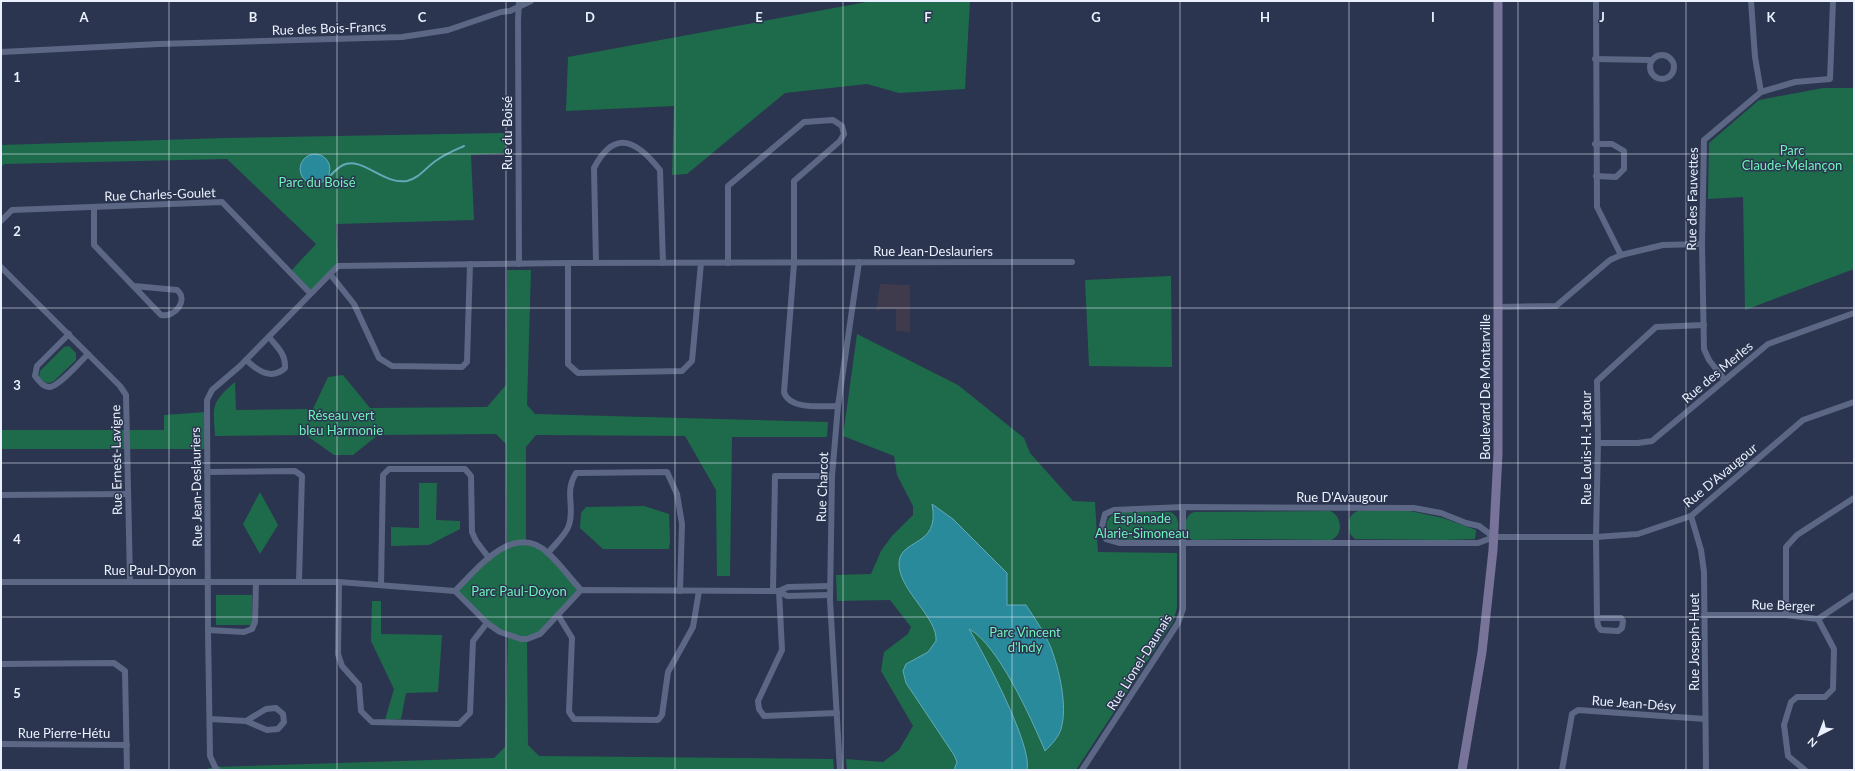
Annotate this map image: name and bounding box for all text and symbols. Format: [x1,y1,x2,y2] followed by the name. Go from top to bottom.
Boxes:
[78,9,89,25] text: A
[249,9,258,25] text: B
[418,9,427,25] text: C
[585,9,595,25] text: D
[755,9,763,25] text: E
[924,9,932,25] text: F
[1091,9,1101,25] text: G
[1260,9,1270,25] text: H
[1431,9,1435,25] text: I
[1599,9,1605,25] text: J
[1767,9,1777,25] text: K
[271,18,387,38] street label: Rue des Bois-Francs
[13,69,21,85] text: 1
[499,96,515,170] street label: Rue du Boisé
[1742,142,1842,173] park label: Parc Claude-Melançon
[1683,147,1701,251] street label: Rue des Fauvettes
[278,174,356,190] park label: Parc du Boisé
[104,184,216,204] street label: Rue Charles-Goulet
[13,223,21,239] text: 2
[873,243,993,259] street label: Rue Jean-Deslauriers
[1477,314,1493,460] street label: Boulevard De Montarville
[1678,338,1756,406] street label: Rue des Merles
[13,377,21,393] text: 3
[1578,390,1594,505] street label: Rue Louis-H.-Latour
[107,405,125,515] street label: Rue Ernest-Lavigne
[299,407,383,438] park label: Réseau vert bleu Harmonie
[187,427,205,547] street label: Rue Jean-Deslauriers
[1680,439,1760,511] street label: Rue D'Avaugour
[813,451,831,522] street label: Rue Charcot
[1296,489,1388,505] street label: Rue D'Avaugour
[1095,510,1189,541] park label: Esplanade Alarie-Simoneau
[13,531,21,547] text: 4
[104,562,196,578] street label: Rue Paul-Doyon
[471,583,567,599] park label: Parc Paul-Doyon
[1686,593,1702,691] street label: Rue Joseph-Huet
[1751,596,1815,614] street label: Rue Berger
[1103,611,1175,713] street label: Rue Lionel-Daunais
[989,624,1061,655] park label: Parc Vincent d'Indy
[13,685,21,701] text: 5
[1591,692,1677,714] street label: Rue Jean-Désy
[1799,715,1839,755] north arrow
[18,725,110,741] street label: Rue Pierre-Hétu
[1804,735,1819,750] text: N

